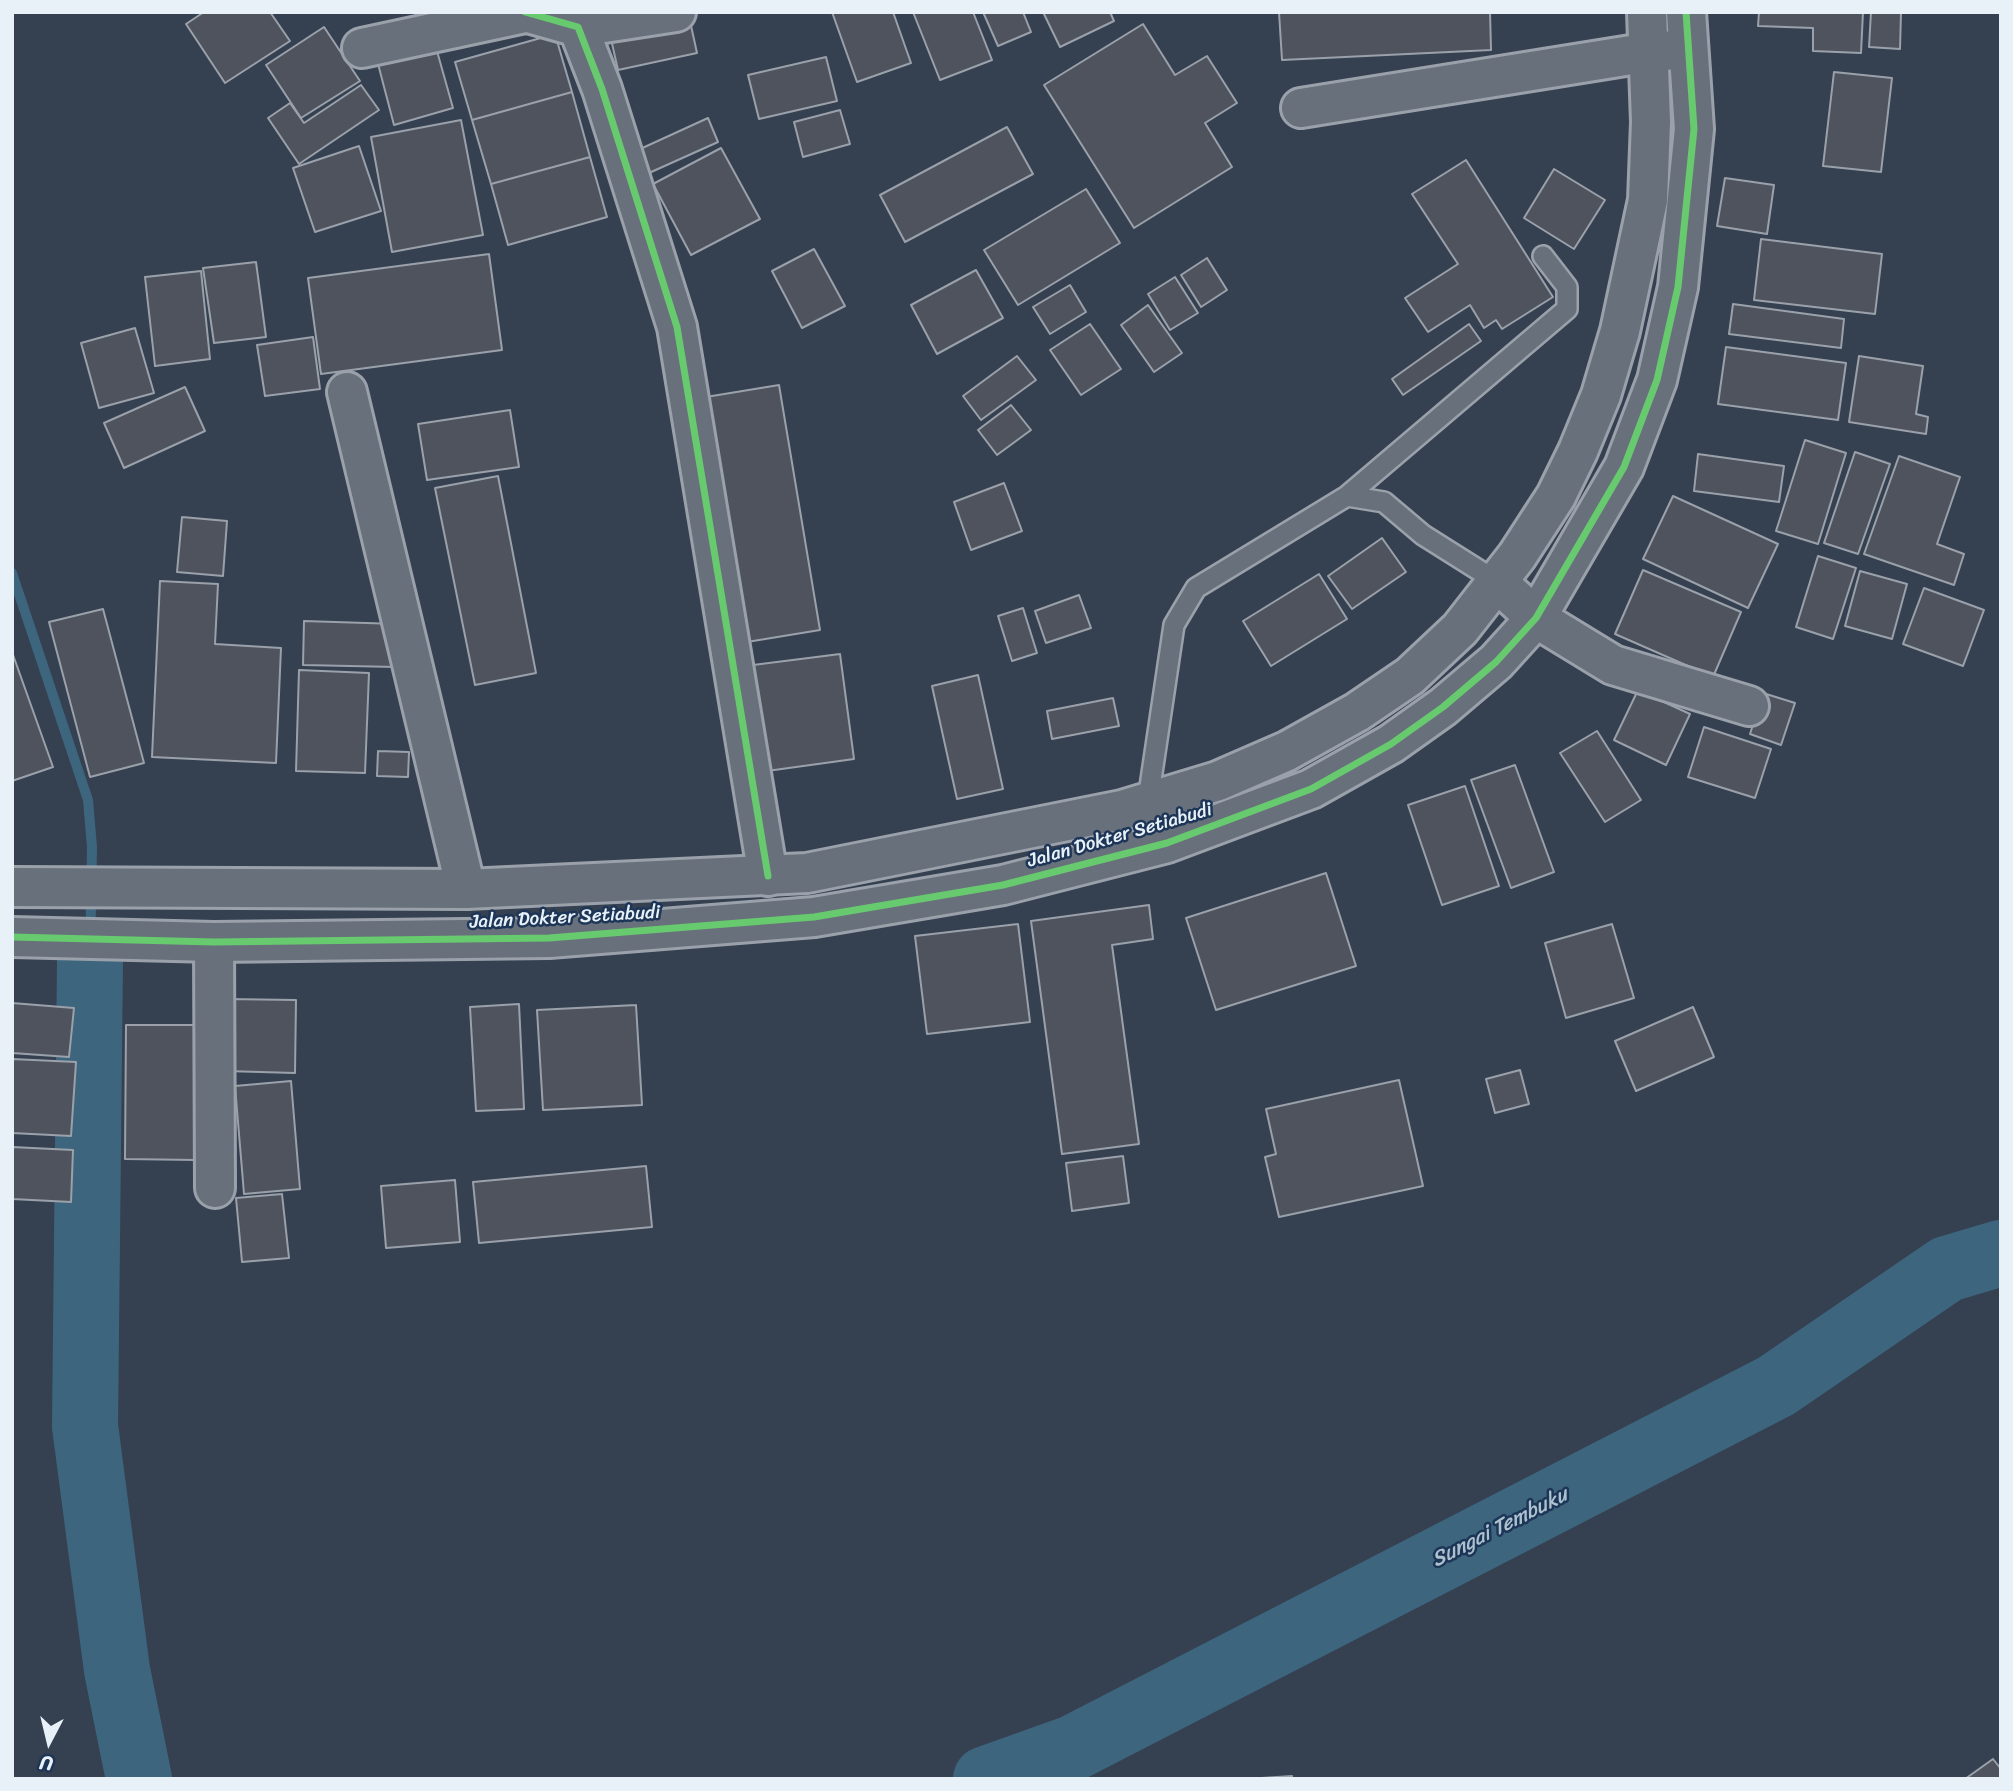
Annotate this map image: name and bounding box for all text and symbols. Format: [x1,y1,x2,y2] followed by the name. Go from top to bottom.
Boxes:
[1025,799,1215,873] street label: Jalan Dokter Setiabudi
[469,902,661,934] street label: Jalan Dokter Setiabudi
[1428,1483,1572,1573] water label: Sungai Tembuku
[14,1707,84,1777] north arrow
[38,1746,55,1780] text: U

